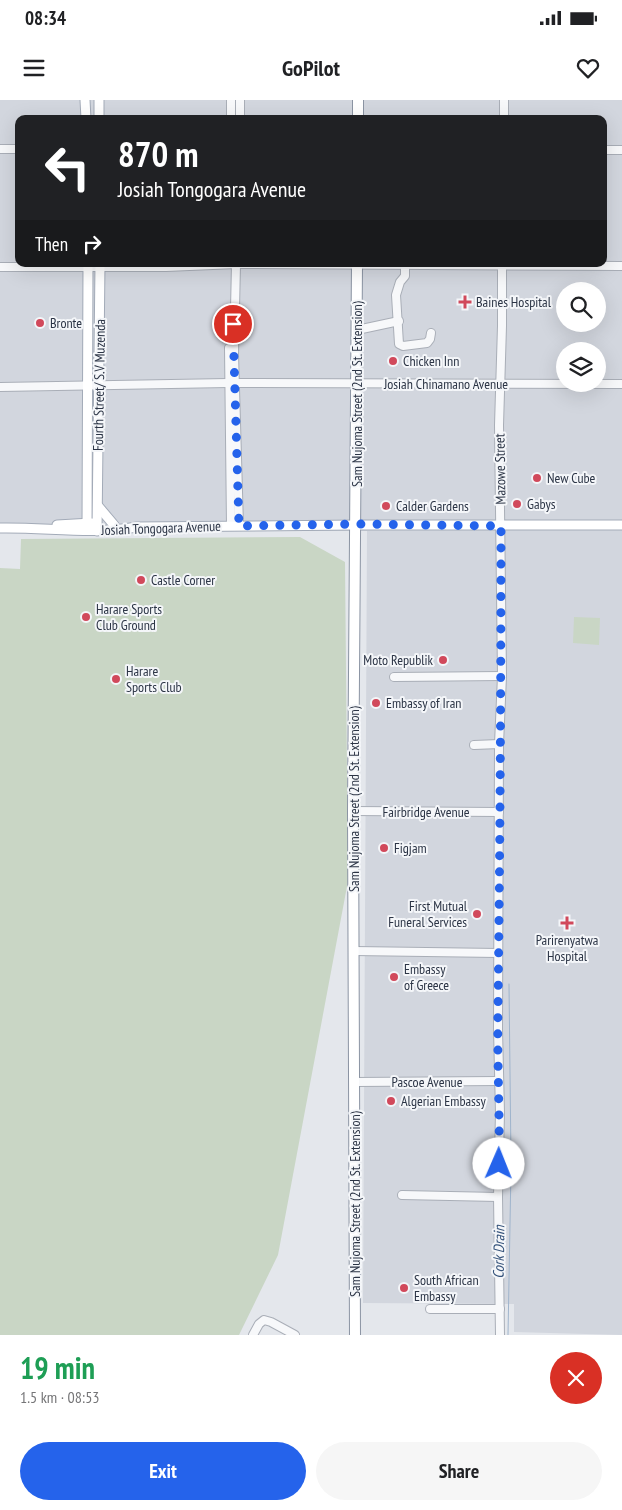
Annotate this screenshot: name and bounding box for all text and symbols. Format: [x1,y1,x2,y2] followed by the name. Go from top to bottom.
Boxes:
[25,6,66,30] text: 08:34
[20,54,48,82] icon: menu
[282,54,340,82] text: GoPilot
[574,54,602,82] icon: heart
[118,131,199,177] text: 870 m
[35,135,100,200] icon: left
[118,175,306,203] text: Josiah Tongogara Avenue
[78,230,106,258] icon: right
[35,232,68,256] text: Then
[556,282,606,392] map controls
[556,282,606,332] button: search
[476,293,552,311] place label: Baines Hospital
[458,295,472,309] marker: Baines Hospital
[348,300,366,487] street label: Sam Nujoma Street (2nd St. Extension)
[212,303,254,345] pin
[219,310,247,338] icon: arrive
[50,314,82,332] place label: Bronte
[34,317,46,329] marker: Bronte
[89,319,109,451] street label: Fourth Street/ S.V Muzenda
[556,342,606,392] button: layers
[403,352,459,370] place label: Chicken Inn
[387,355,399,367] marker: Chicken Inn
[383,375,508,393] street label: Josiah Chinamano Avenue
[490,433,510,505] street label: Mazowe Street
[547,469,596,487] place label: New Cube
[531,472,543,484] marker: New Cube
[527,495,556,513] place label: Gabys
[396,497,469,515] place label: Calder Gardens
[511,498,523,510] marker: Gabys
[380,500,392,512] marker: Calder Gardens
[100,517,221,539] street label: Josiah Tongogara Avenue
[151,571,215,589] place label: Castle Corner
[135,574,147,586] marker: Castle Corner
[96,600,162,634] place label: Harare Sports Club Ground
[80,611,92,623] marker: Harare Sports Club Ground
[363,651,434,669] place label: Moto Republik
[437,654,449,666] marker: Moto Republik
[126,662,182,696] place label: Harare Sports Club
[110,673,122,685] marker: Harare Sports Club
[386,694,461,712] place label: Embassy of Iran
[370,697,382,709] marker: Embassy of Iran
[345,705,363,892] street label: Sam Nujoma Street (2nd St. Extension)
[382,803,470,821] street label: Fairbridge Avenue
[394,839,427,857] place label: Figjam
[378,842,390,854] marker: Figjam
[388,897,468,931] place label: First Mutual Funeral Services
[471,908,483,920] marker: First Mutual Funeral Services
[560,916,574,930] marker: Parirenyatwa Hospital
[536,931,598,965] place label: Parirenyatwa Hospital
[404,960,449,994] place label: Embassy of Greece
[388,971,400,983] marker: Embassy of Greece
[392,1073,463,1091] street label: Pascoe Avenue
[401,1092,487,1110] place label: Algerian Embassy
[385,1095,397,1107] marker: Algerian Embassy
[346,1110,364,1297] street label: Sam Nujoma Street (2nd St. Extension)
[472,1137,524,1189] position arrow
[489,1224,508,1279] water label: Cork Drain
[414,1271,479,1305] place label: South African Embassy
[398,1282,410,1294] marker: South African Embassy
[20,1348,95,1387] text: 19 min
[550,1352,602,1404] button: close
[20,1387,100,1407] text: 1.5 km · 08:53
[20,1442,306,1500] button: Exit
[316,1442,602,1500] button: Share

